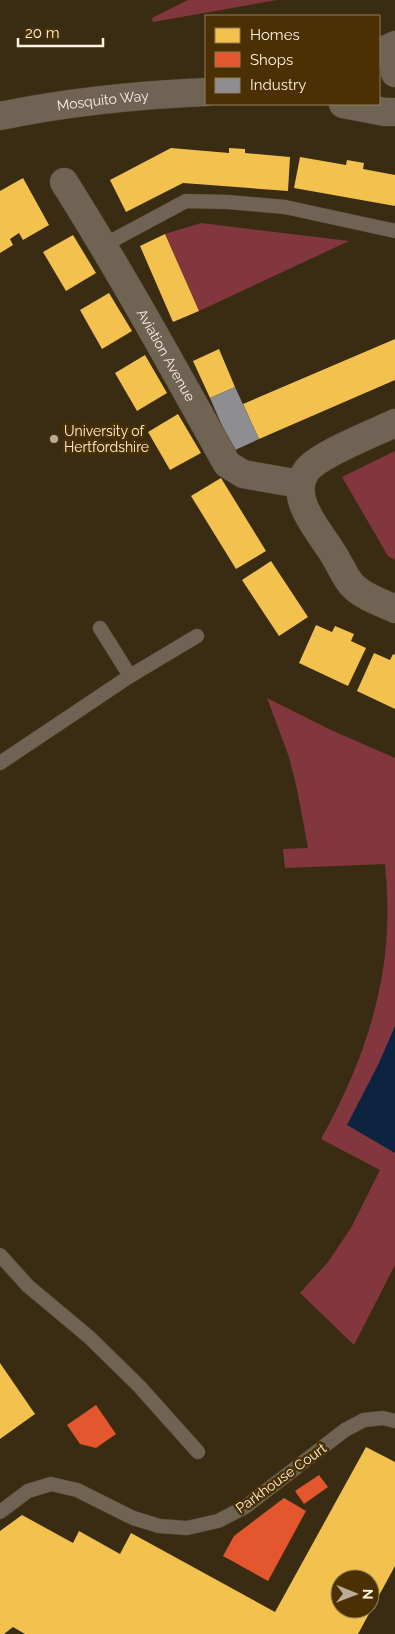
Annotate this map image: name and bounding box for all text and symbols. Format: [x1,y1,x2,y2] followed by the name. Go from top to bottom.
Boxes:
[18,15,102,47] scale bar
[205,15,380,105] legend
[25,24,60,42] text: 20 m
[250,26,300,44] text: Homes
[250,51,293,69] text: Shops
[250,76,306,94] text: Industry
[56,87,150,114] street label: Mosquito Way
[134,306,198,404] street label: Aviation Avenue
[64,423,149,455] place label: University of Hertfordshire
[48,433,60,445] marker: University of Hertfordshire
[233,1440,330,1516] street label: Parkhouse Court
[330,1569,380,1619] north arrow
[360,1589,376,1600] text: N

